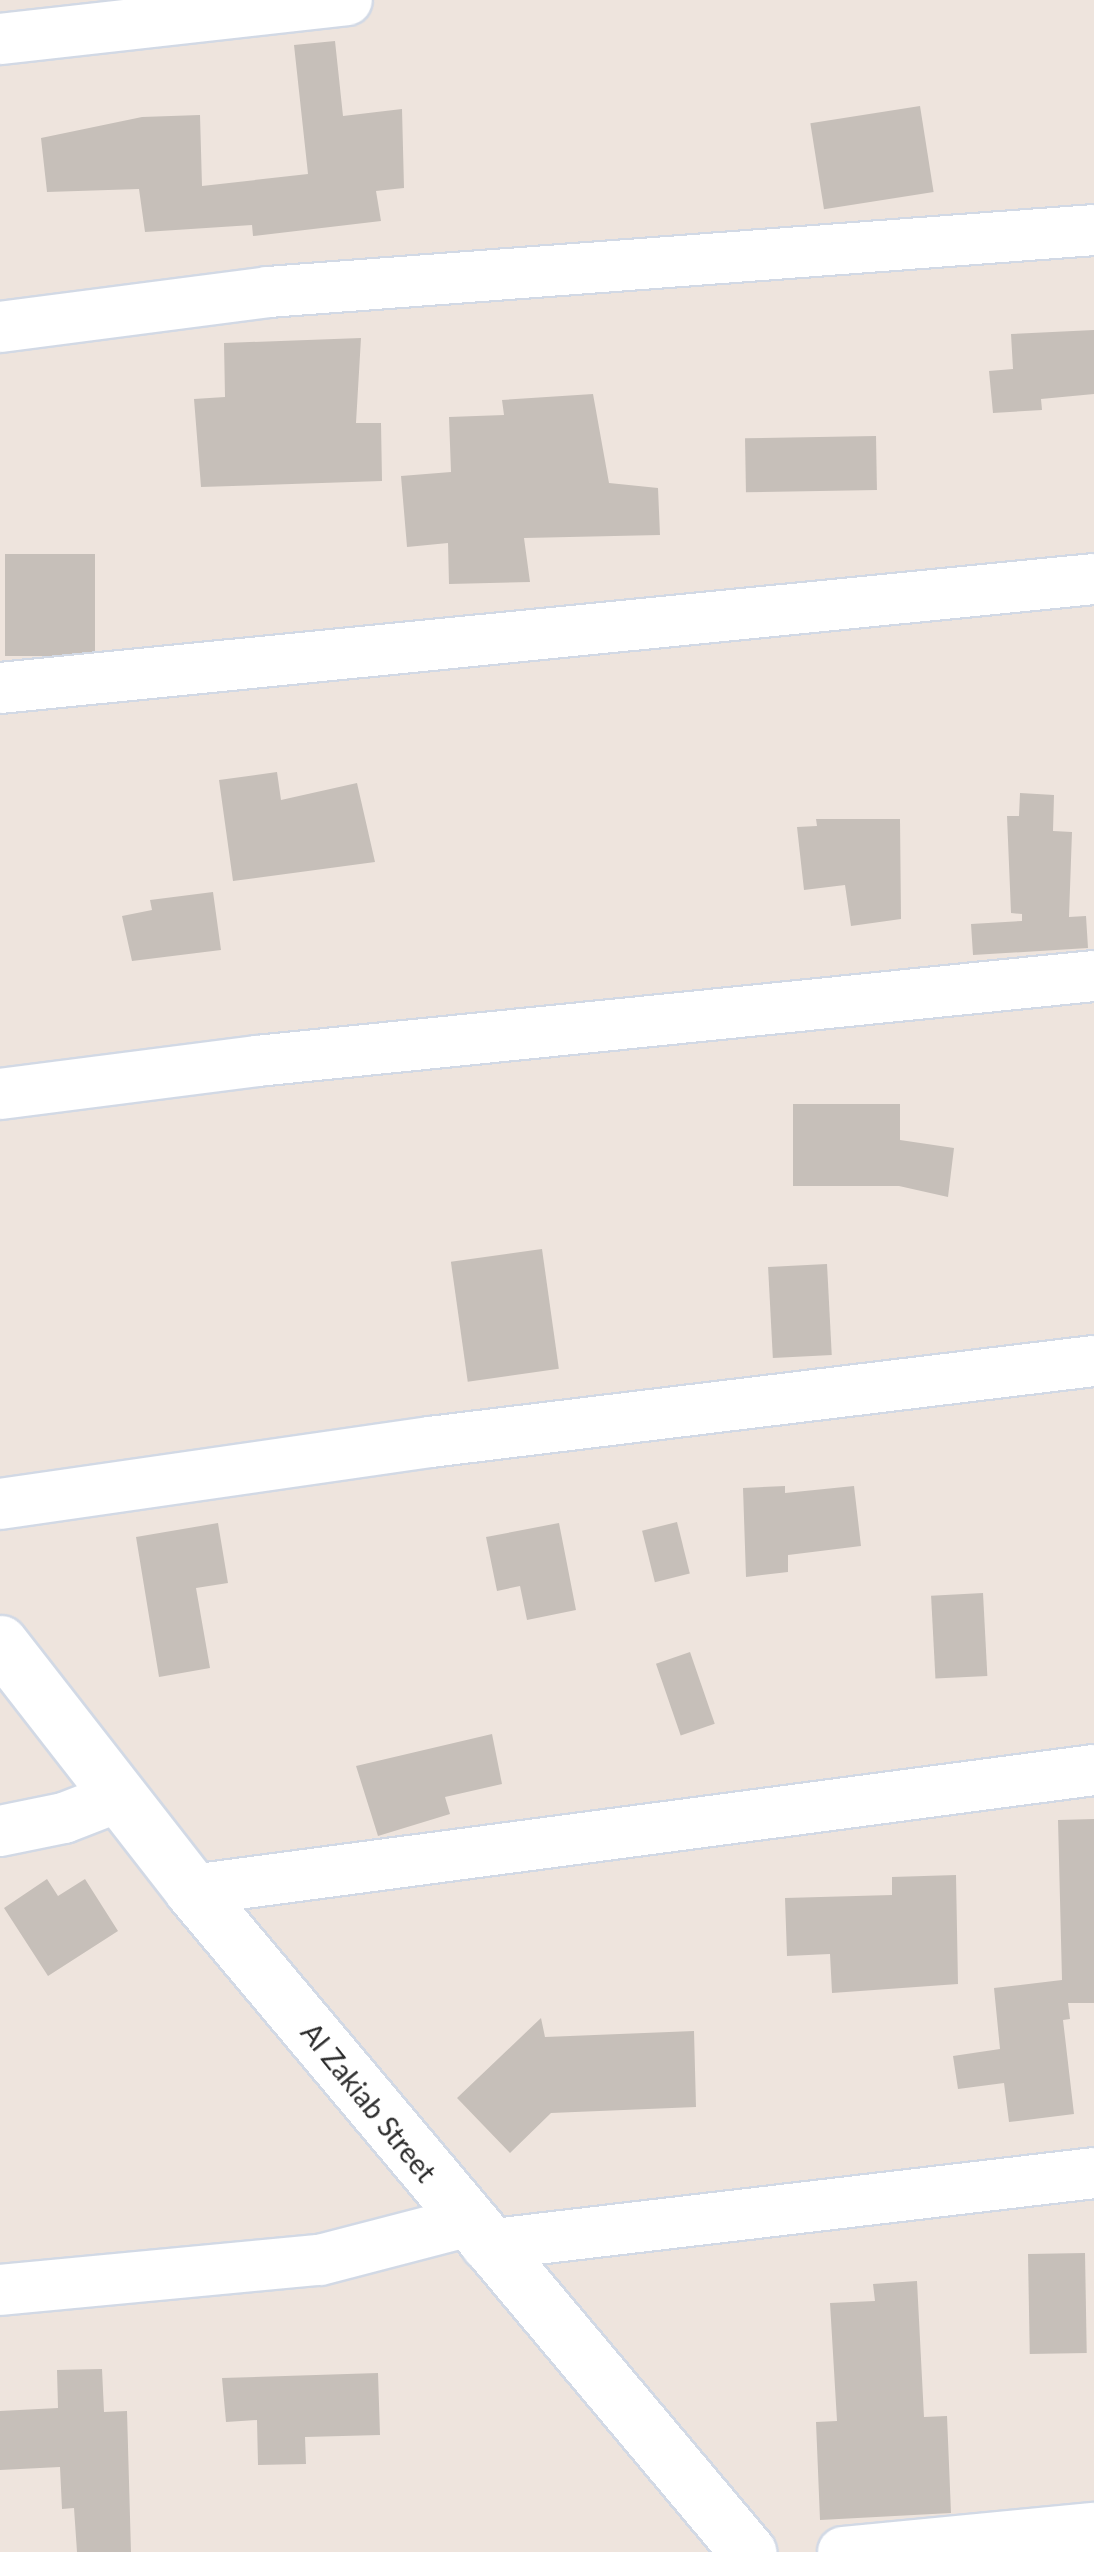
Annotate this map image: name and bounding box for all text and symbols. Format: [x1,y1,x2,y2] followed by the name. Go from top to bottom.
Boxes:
[295,2016,443,2188] street label: Al Zakiab Street

